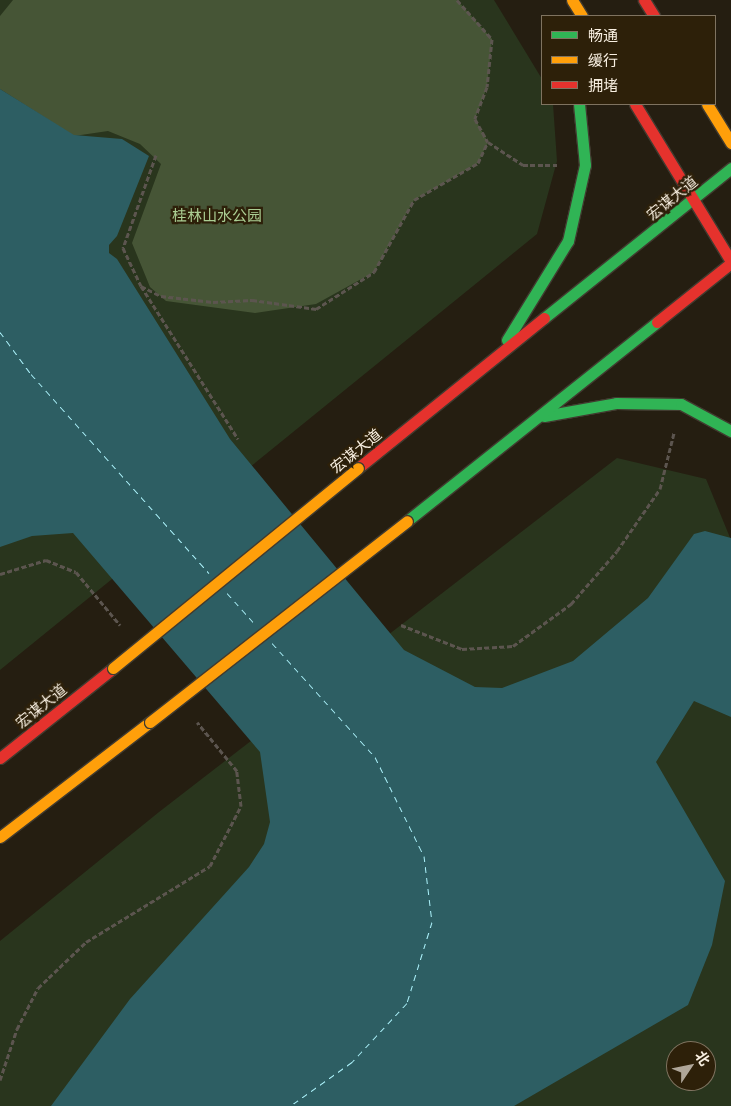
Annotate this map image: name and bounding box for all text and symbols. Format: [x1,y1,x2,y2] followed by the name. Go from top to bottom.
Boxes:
[541,15,716,105] legend
[588,26,618,44] text: 畅通
[588,51,618,69] text: 缓行
[588,76,618,94] text: 拥堵
[643,172,701,224] street label: 宏谋大道
[172,207,262,225] park label: 桂林山水公园
[327,425,385,477] street label: 宏谋大道
[12,680,70,732] street label: 宏谋大道
[666,1041,716,1091] north arrow
[692,1047,714,1068] text: 北

